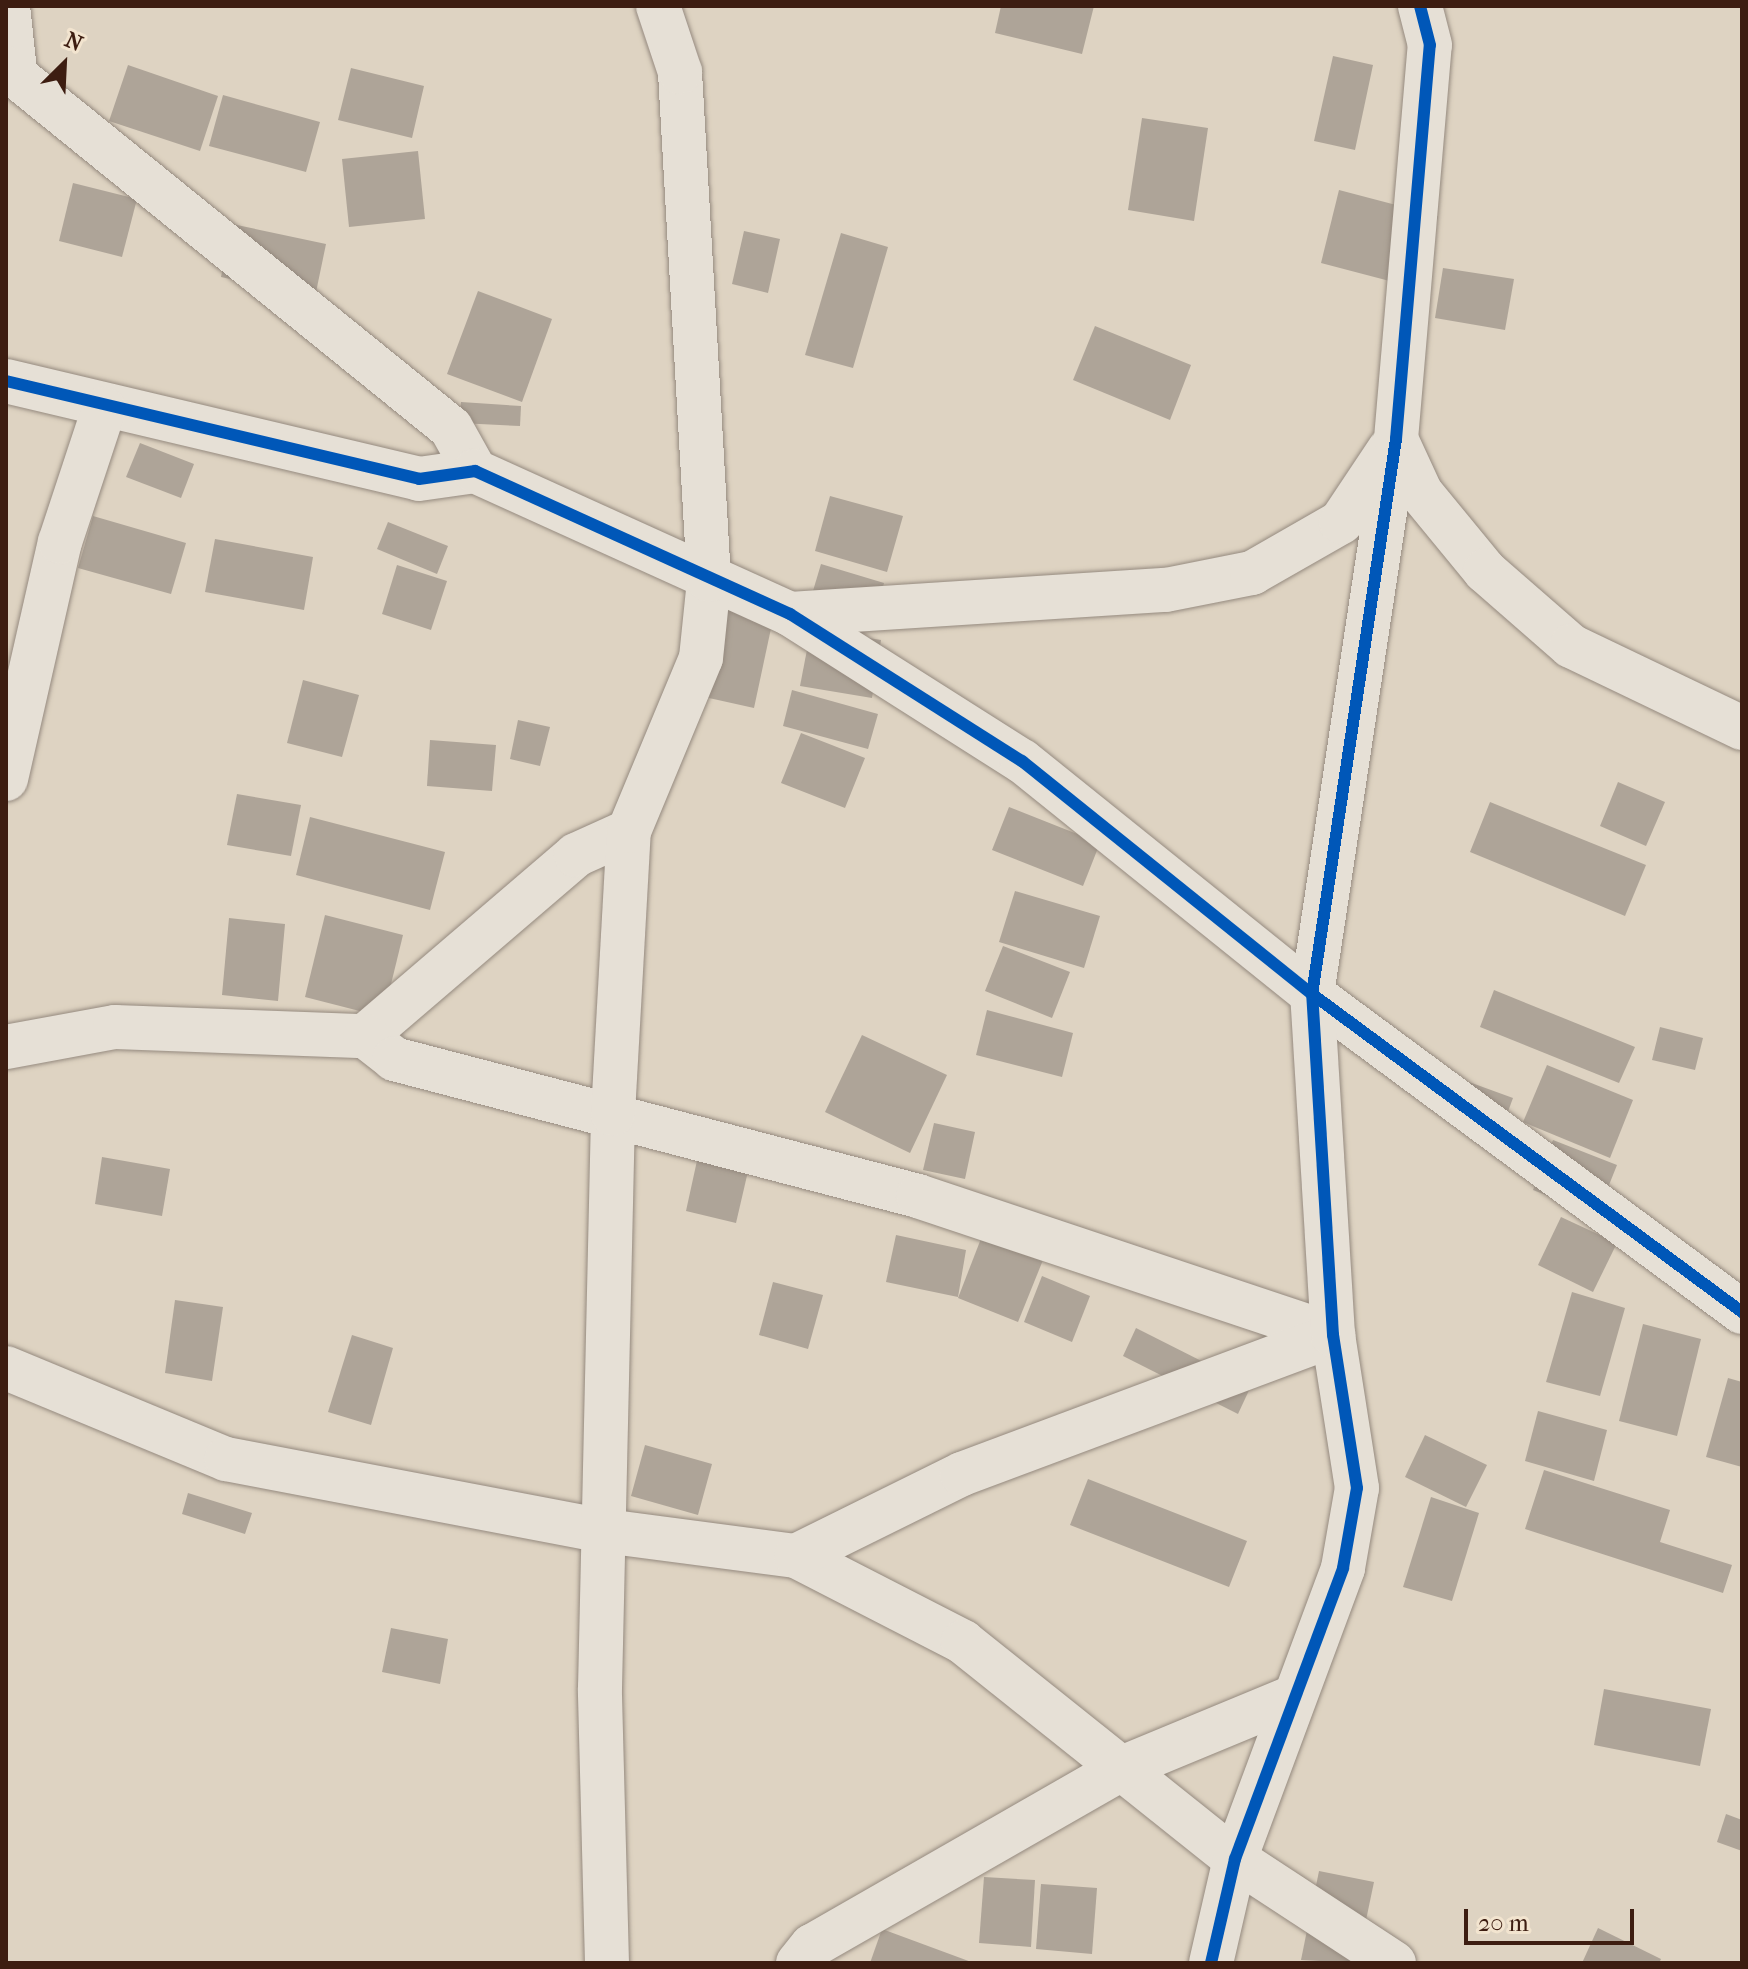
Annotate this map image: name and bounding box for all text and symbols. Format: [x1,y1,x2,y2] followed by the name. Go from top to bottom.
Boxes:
[24,24,104,104] north arrow
[61,27,87,57] text: N
[1468,1893,1638,1943] scale bar
[1478,1909,1529,1937] text: 20 m

